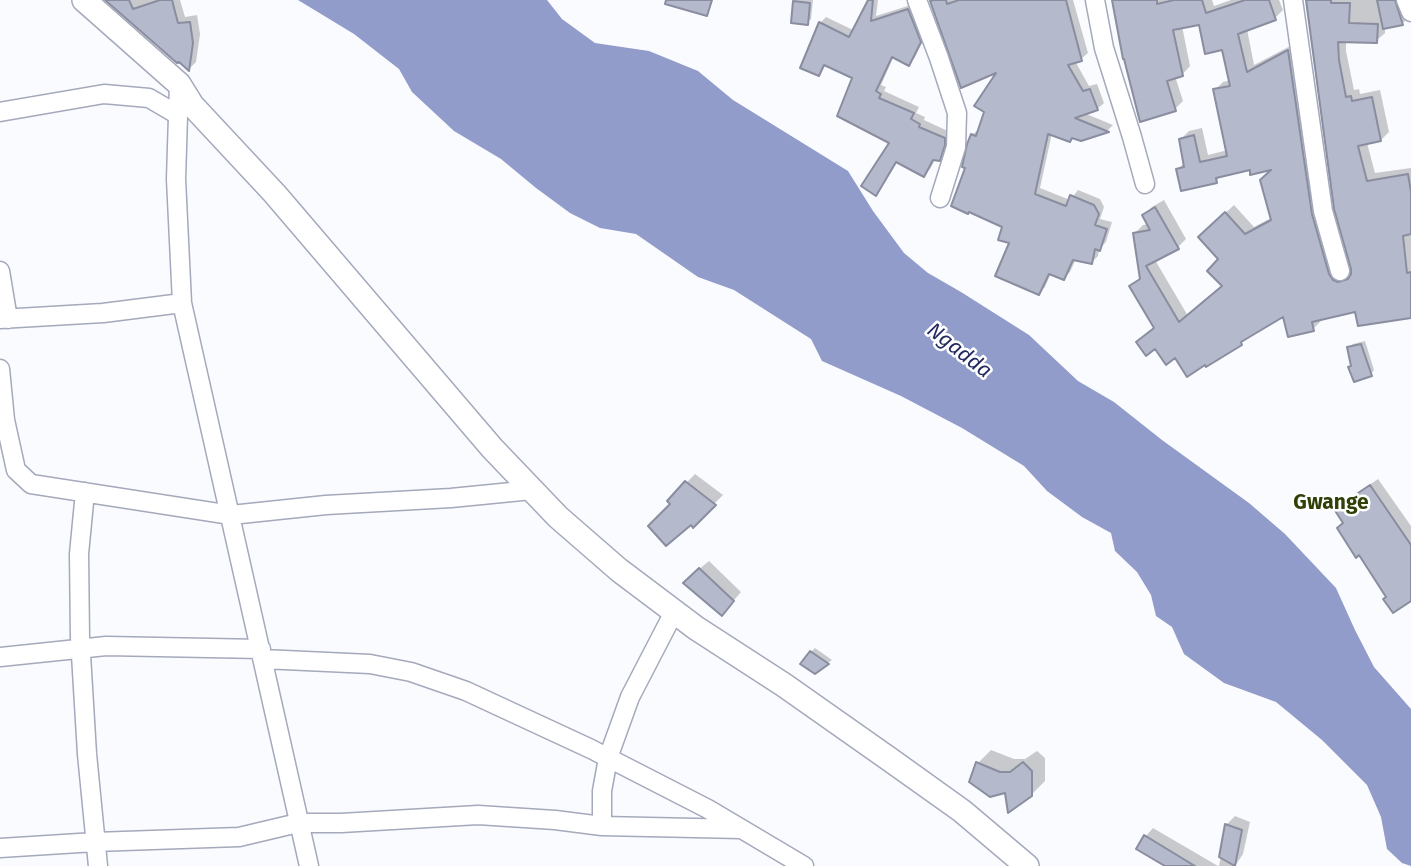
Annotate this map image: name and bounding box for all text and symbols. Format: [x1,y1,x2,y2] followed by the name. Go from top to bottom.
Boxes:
[922,318,996,384] water label: Ngadda
[1293,490,1369,516] district label: Gwange

